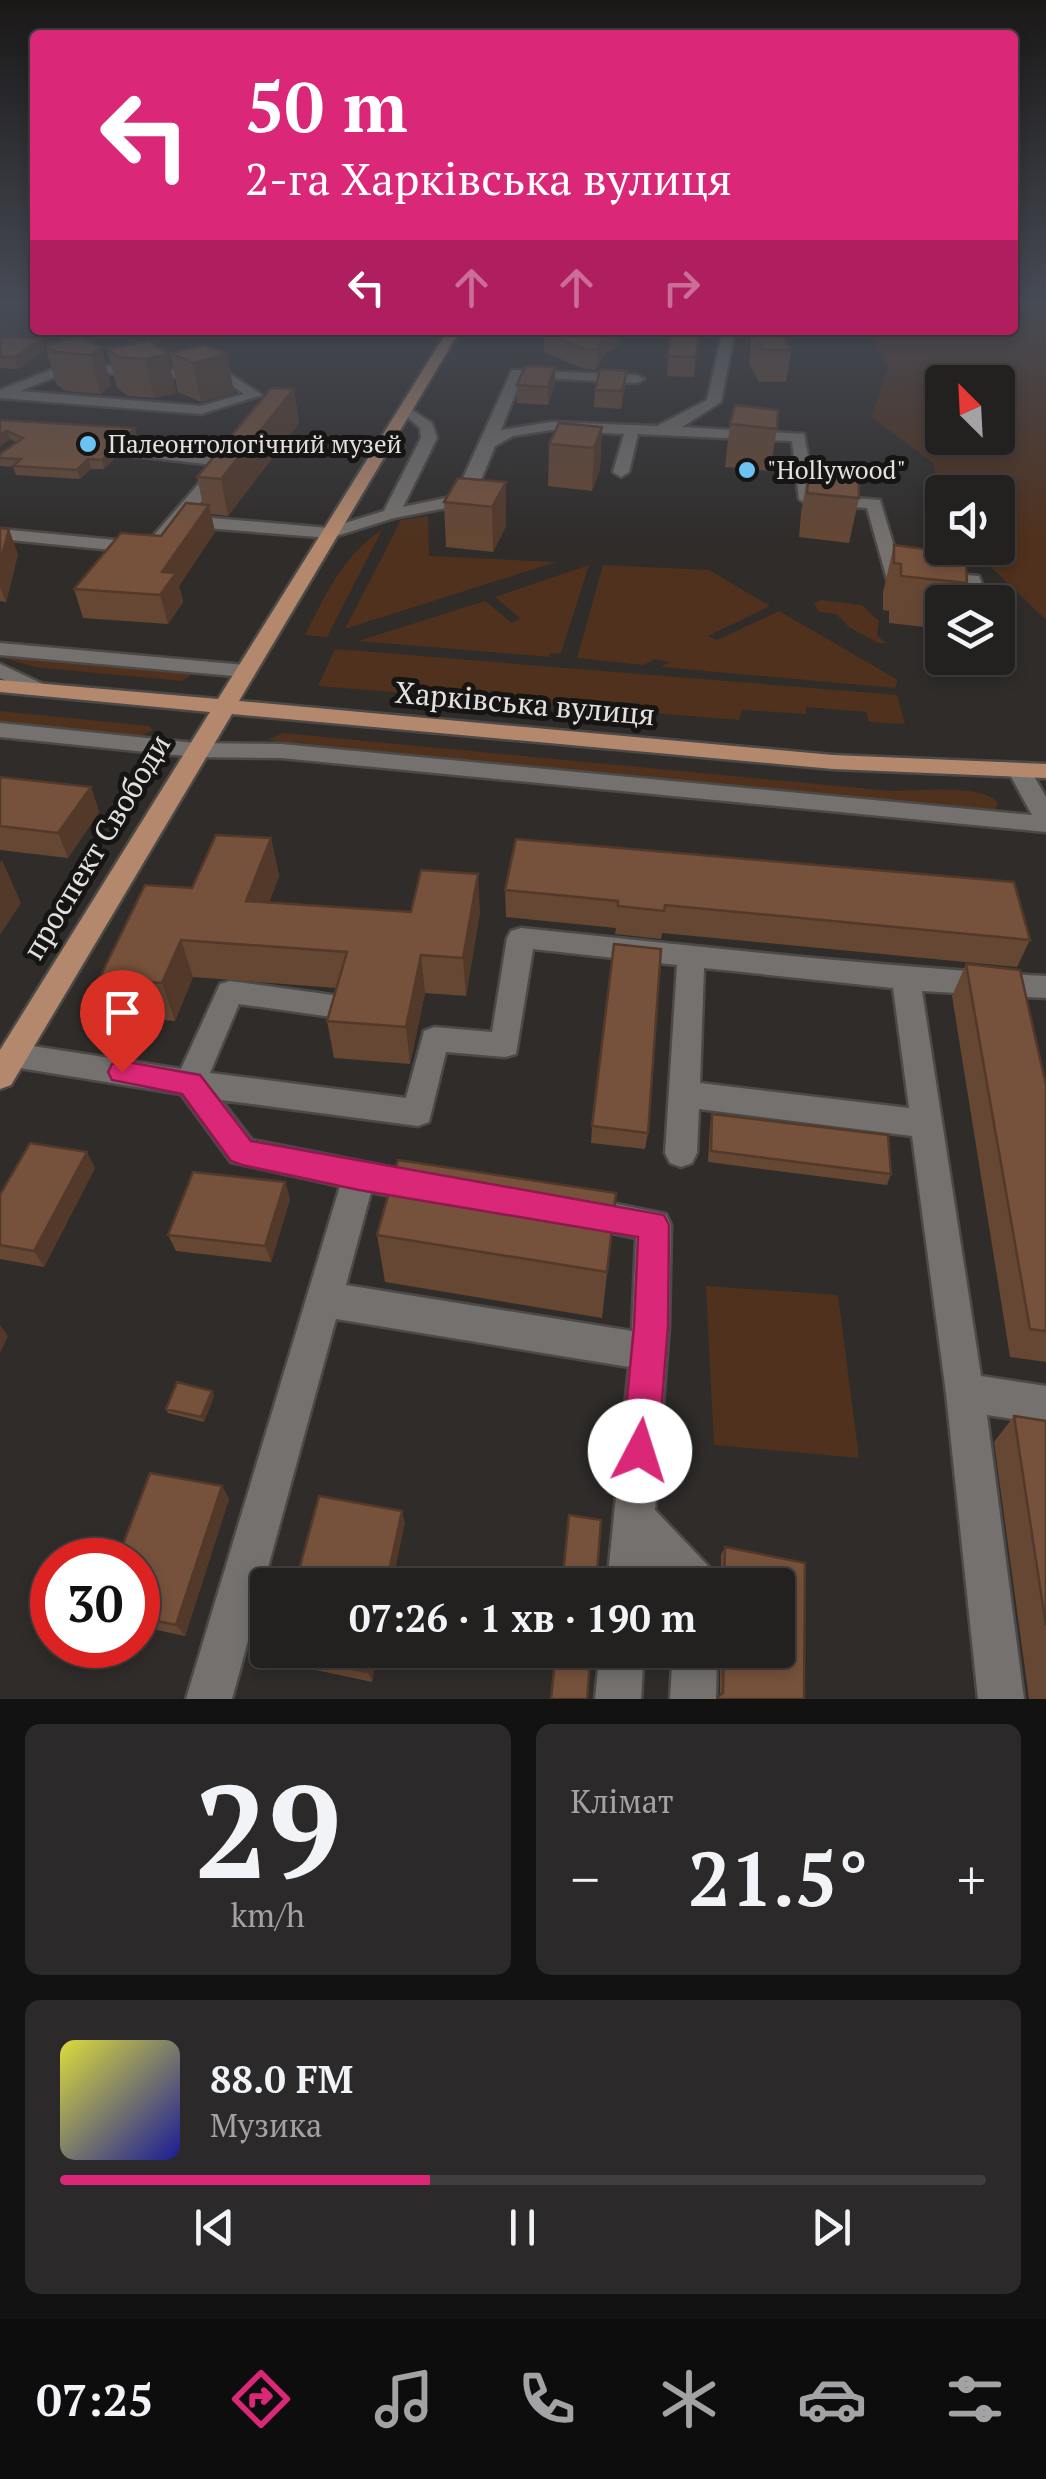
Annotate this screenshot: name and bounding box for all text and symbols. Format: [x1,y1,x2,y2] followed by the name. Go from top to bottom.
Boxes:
[245,59,408,152] text: 50 m
[80,70,210,200] icon: left
[245,148,732,208] text: 2-га Харківська вулиця
[339,260,394,315] icon: left
[444,260,499,315] icon: ahead
[549,260,604,315] icon: ahead
[654,260,709,315] icon: right
[925,365,1015,455] north arrow
[925,365,1015,675] map controls
[108,427,402,460] place label: Палеонтологічний музей
[77,433,99,455] marker: Палеонтологічний музей
[767,453,906,486] place label: "Hollywood"
[736,459,758,481] marker: "Hollywood"
[925,475,1015,565] button: sound
[925,585,1015,675] button: layers
[394,672,657,734] street label: Харківська вулиця
[13,726,179,967] street label: проспект Свободи
[80,970,165,1073] pin
[95,985,150,1040] icon: arrive
[588,1399,692,1503] position arrow
[30,1538,160,1668] speed limit sign: 30
[349,1593,696,1643] text: 07:26 · 1 хв · 190 m
[194,1743,341,1915] text: 29
[571,1780,674,1822] text: Клімат
[688,1828,868,1927] text: 21.5°
[571,1842,600,1915] text: −
[957,1842,986,1915] text: +
[231,1894,305,1936] text: km/h
[210,2054,353,2104] text: 88.0 FM
[210,2104,322,2146] text: Музика
[187,2200,242,2255] icon: previous
[495,2200,550,2255] icon: pause
[804,2200,859,2255] icon: next
[226,2364,296,2434] icon: directions
[369,2364,439,2434] icon: music
[512,2364,582,2434] icon: phone
[654,2364,724,2434] icon: climate
[797,2364,867,2434] icon: car
[940,2364,1010,2434] icon: filters
[36,2369,153,2429] text: 07:25

